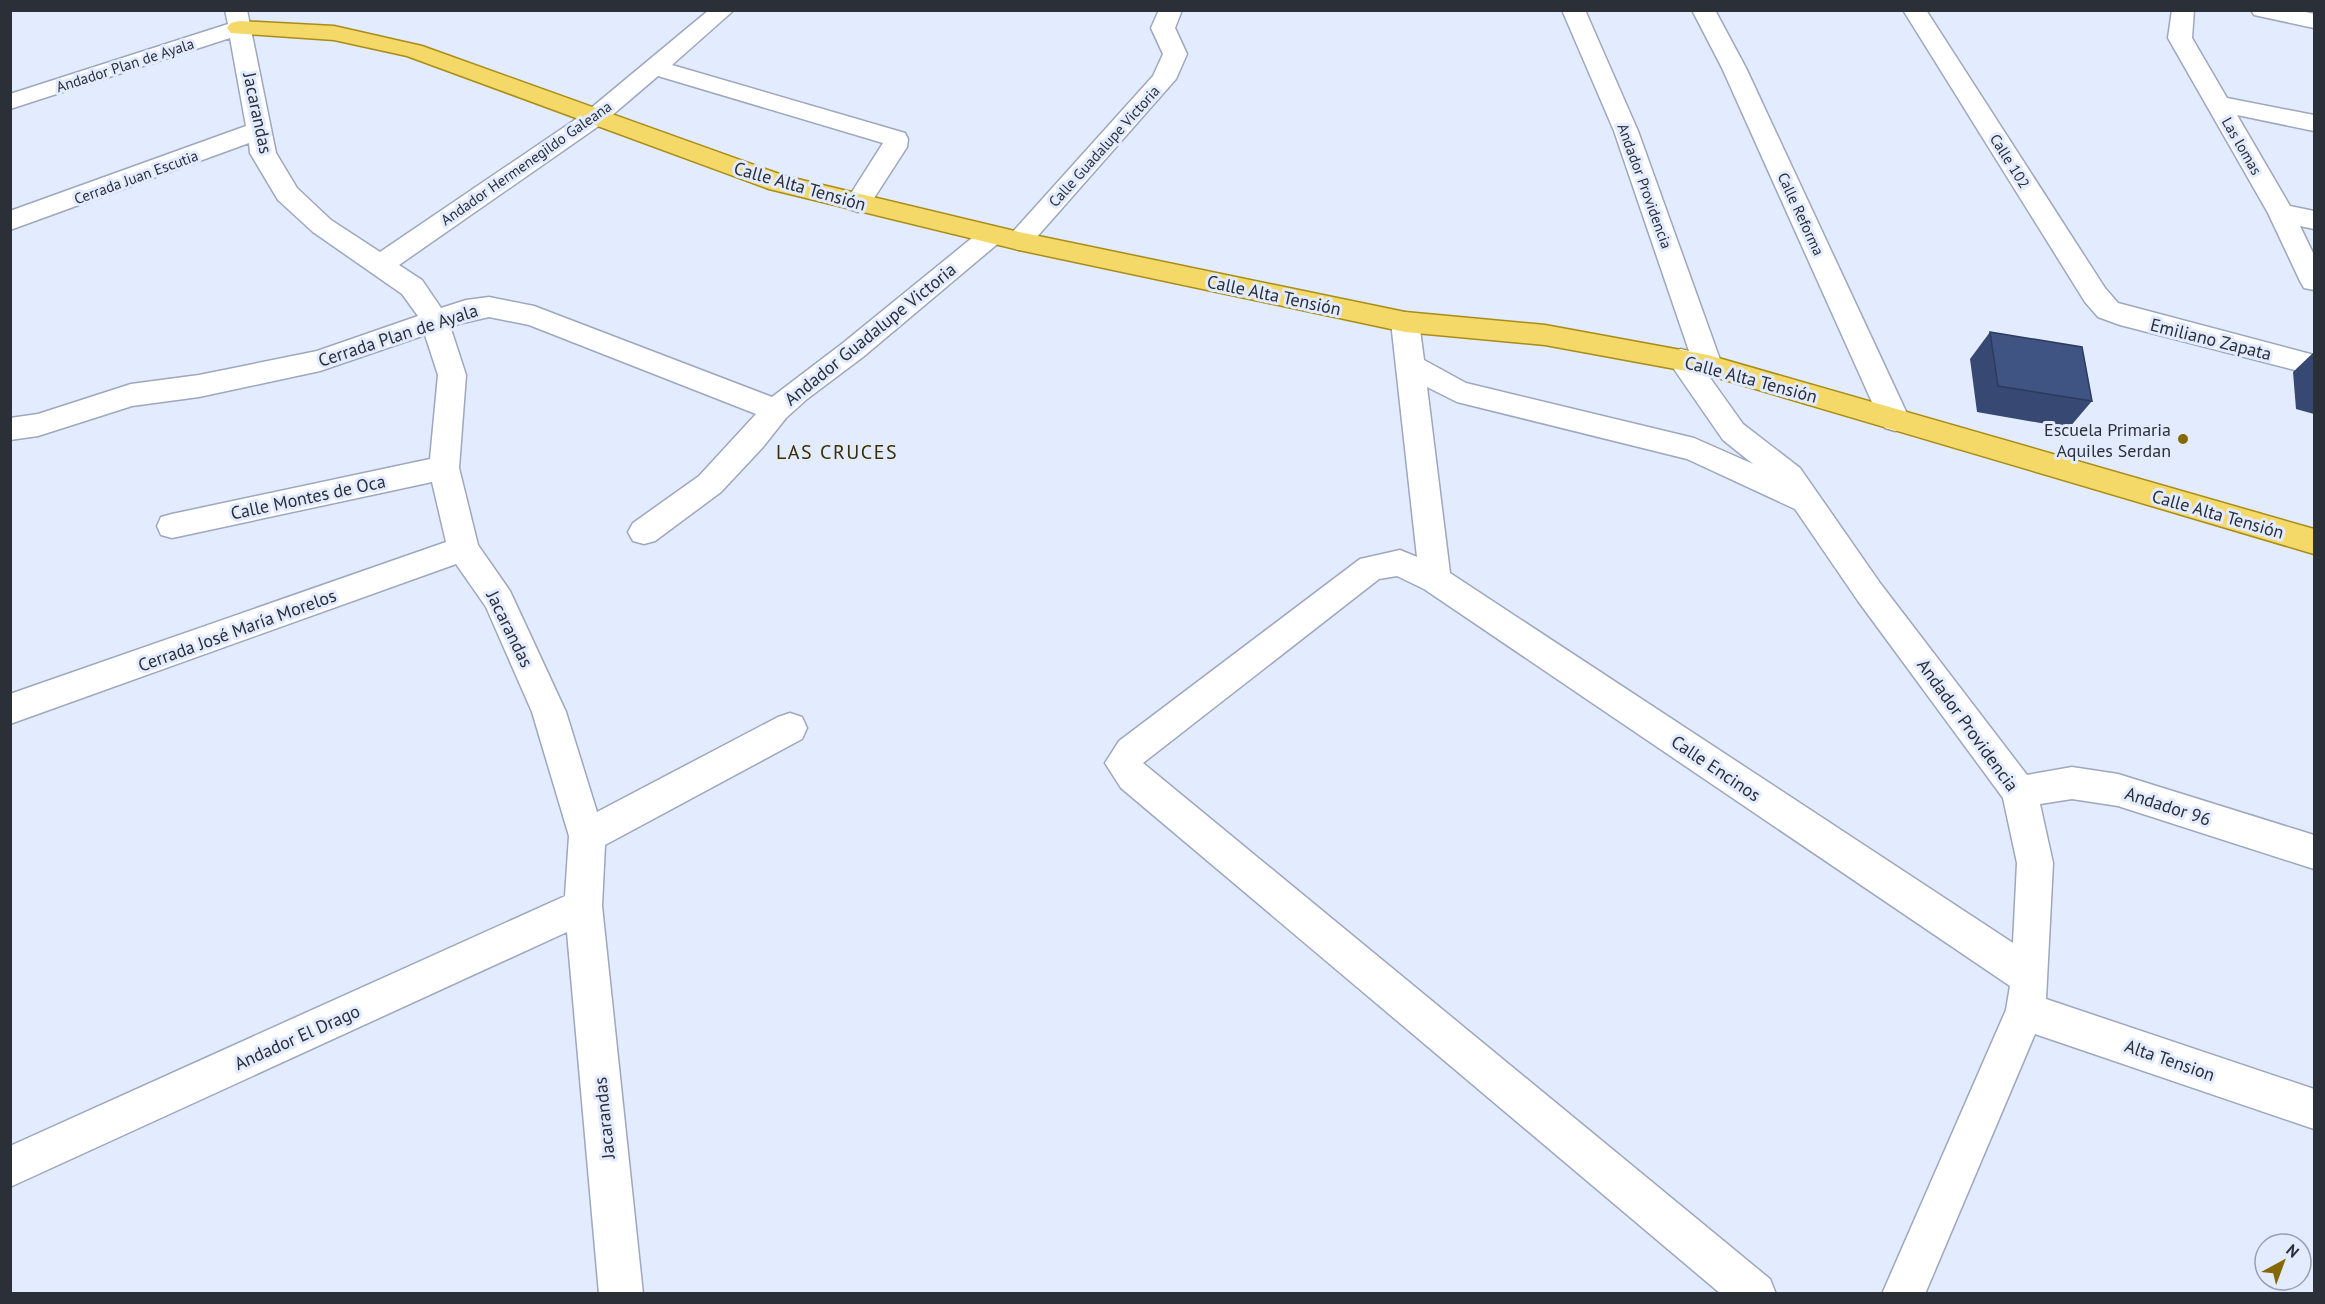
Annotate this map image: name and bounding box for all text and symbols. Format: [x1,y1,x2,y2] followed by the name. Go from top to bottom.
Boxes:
[54,34,196,96] street label: Andador Plan de Ayala
[238,69,278,156] street label: Jacarandas
[1044,81,1164,211] street label: Calle Guadalupe Victoria
[437,97,615,229] street label: Andador Hermenegildo Galeana
[2218,114,2266,178] street label: Las lomas
[1614,121,1676,251] street label: Andador Providencia
[1986,130,2034,192] street label: Calle 102
[71,146,201,208] street label: Cerrada Juan Escutia
[731,156,869,216] street label: Calle Alta Tensión
[1774,169,1828,259] street label: Calle Reforma
[780,258,960,410] street label: Andador Guadalupe Victoria
[1205,270,1343,320] street label: Calle Alta Tensión
[315,298,481,372] street label: Cerrada Plan de Ayala
[2148,313,2274,365] street label: Emiliano Zapata
[1682,350,1820,408] street label: Calle Alta Tensión
[2044,418,2171,462] place label: Escuela Primaria Aquiles Serdan
[2176,432,2190,446] marker: Escuela Primaria Aquiles Serdan
[776,439,898,465] district label: LAS CRUCES
[229,469,387,525] street label: Calle Montes de Oca
[2149,484,2287,544] street label: Calle Alta Tensión
[135,583,339,677] street label: Cerrada José María Morelos
[481,586,538,671] street label: Jacarandas
[1912,654,2024,796] street label: Andador Providencia
[1667,730,1765,806] street label: Calle Encinos
[2122,781,2214,831] street label: Andador 96
[231,999,363,1075] street label: Andador El Drago
[2122,1034,2218,1086] street label: Alta Tension
[588,1076,620,1161] street label: Jacarandas
[2253,1232,2313,1292] north arrow
[2282,1240,2303,1262] text: N

